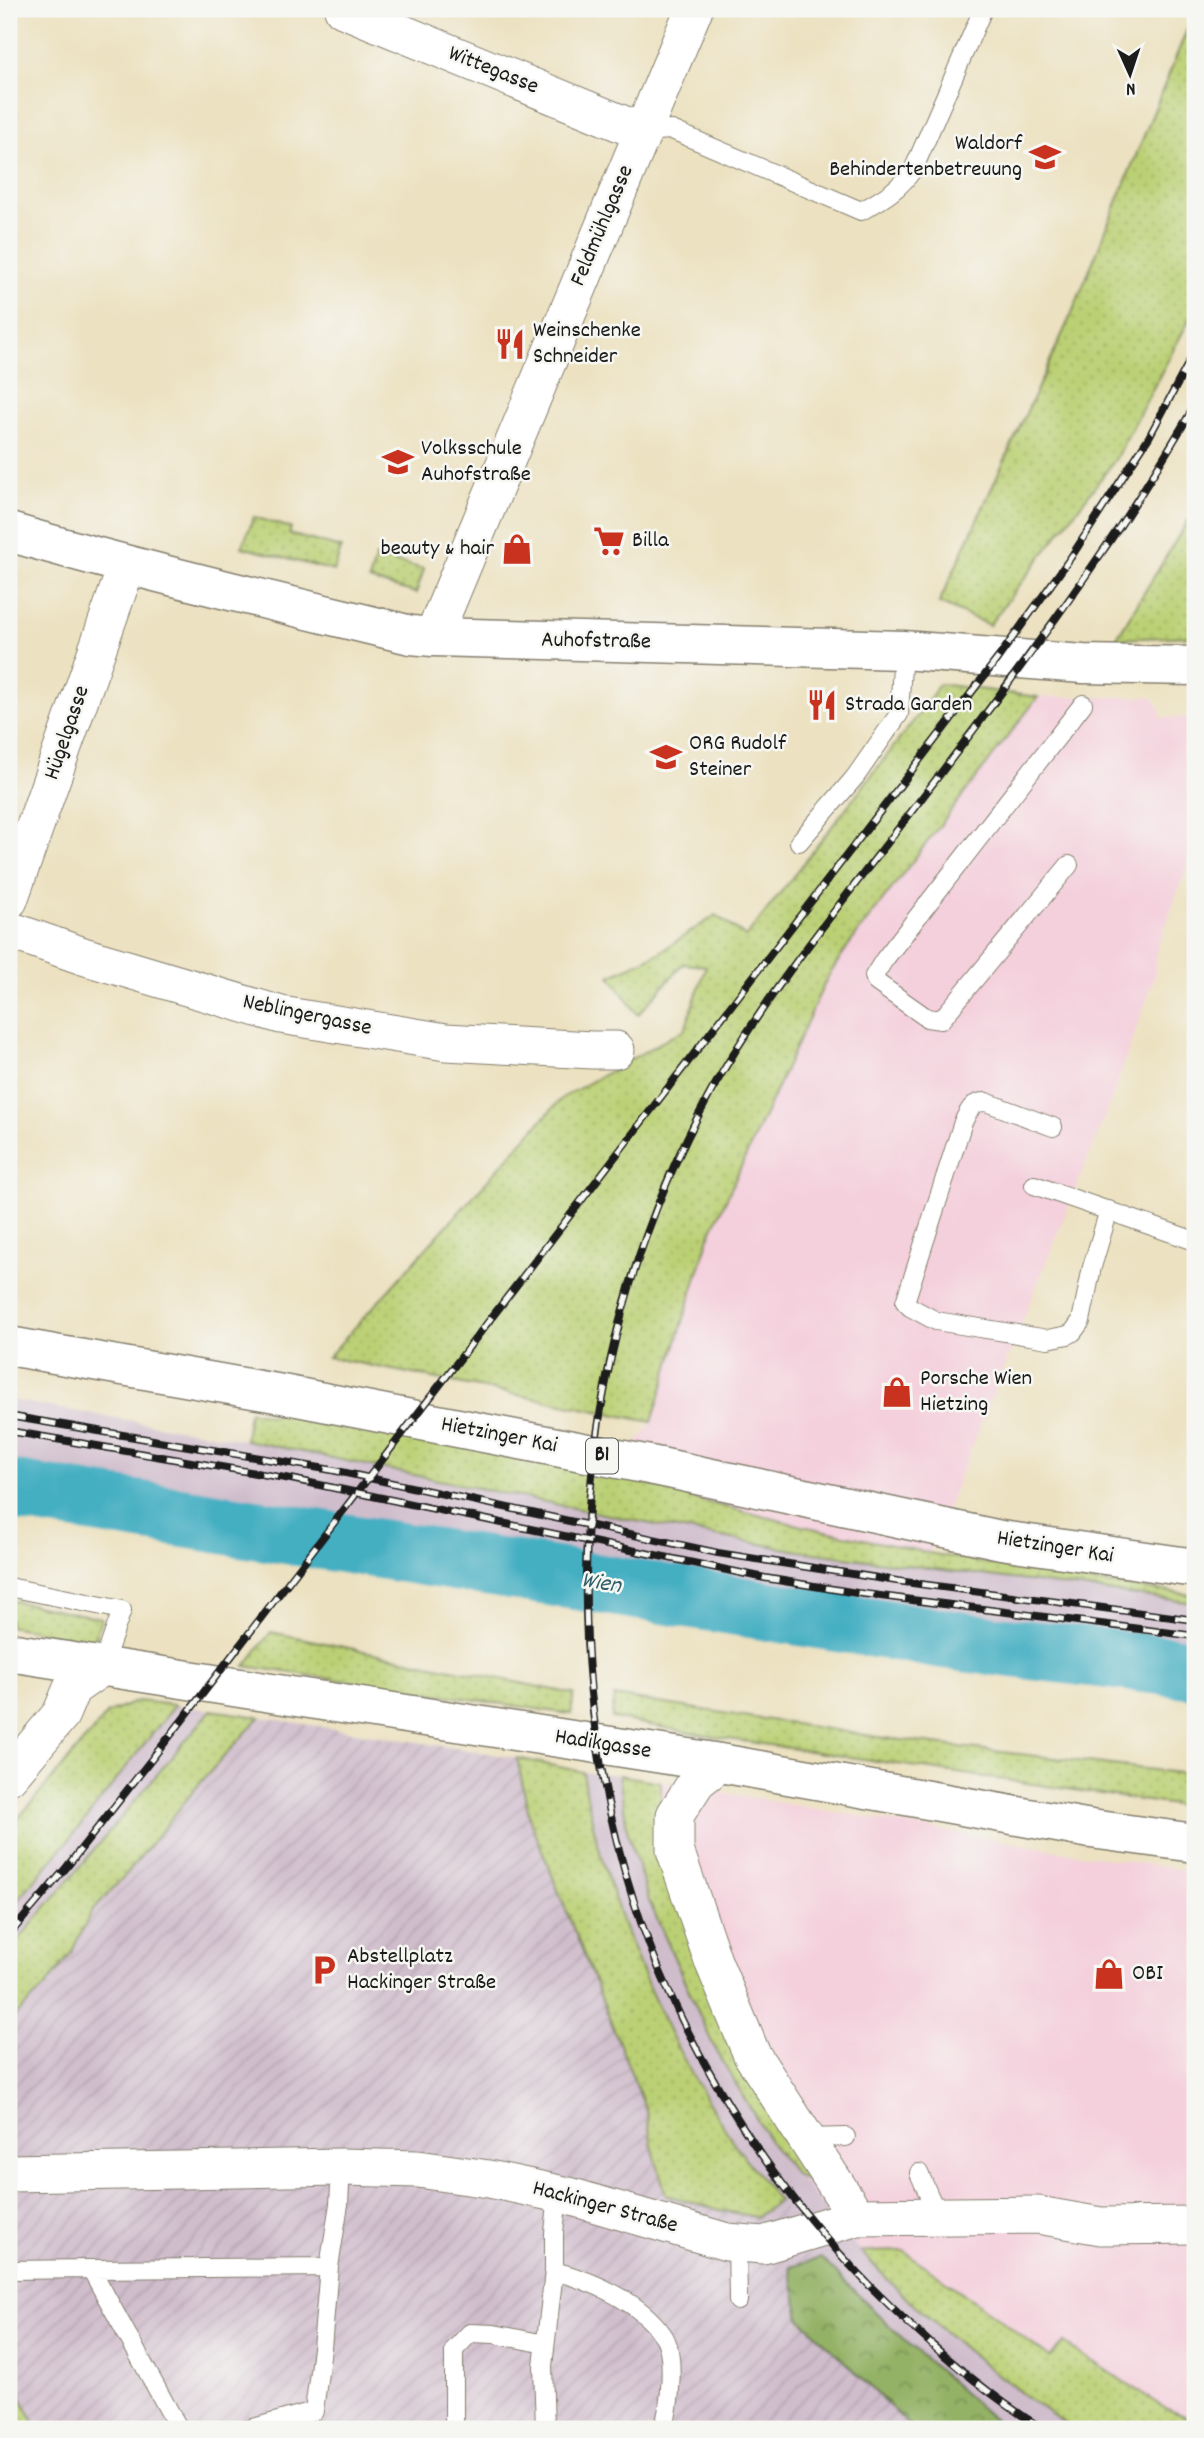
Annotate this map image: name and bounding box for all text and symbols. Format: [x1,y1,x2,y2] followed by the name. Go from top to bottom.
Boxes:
[443,38,543,104] street label: Wittegasse
[1096,38,1166,108] north arrow
[1125,74,1136,101] text: N
[829,128,1023,187] place label: Waldorf Behindertenbetreuung
[1028,140,1062,174] school or university icon: Waldorf Behindertenbetreuung
[563,160,643,292] street label: Feldmühlgasse
[533,315,641,374] place label: Weinschenke Schneider
[493,327,527,361] restaurant icon: Weinschenke Schneider
[421,433,531,492] place label: Volksschule Auhofstraße
[381,445,415,479] school or university icon: Volksschule Auhofstraße
[592,524,626,558] supermarket icon: Billa
[632,525,670,558] place label: Billa
[500,532,534,566] shop icon: beauty & hair
[381,533,494,566] place label: beauty & hair
[541,625,651,659] street label: Auhofstraße
[36,681,100,785] street label: Hügelgasse
[805,688,839,722] restaurant icon: Strada Garden
[845,689,972,722] place label: Strada Garden
[689,728,787,787] place label: ORG Rudolf Steiner
[649,740,683,774] school or university icon: ORG Rudolf Steiner
[240,986,374,1046] street label: Neblingergasse
[920,1363,1032,1422] place label: Porsche Wien Hietzing
[880,1375,914,1409] shop icon: Porsche Wien Hietzing
[438,1409,560,1463] street label: Hietzinger Kai
[586,1438,618,1474] road number: B1
[994,1522,1116,1574] street label: Hietzinger Kai
[579,1564,624,1604] water label: Wien
[552,1721,654,1769] street label: Hadikgasse
[347,1941,496,2000] place label: Abstellplatz Hackinger Straße
[307,1953,341,1987] parking icon: Abstellplatz Hackinger Straße
[1092,1957,1126,1991] shop icon: OBI
[1132,1958,1163,1991] place label: OBI
[529,2173,681,2243] street label: Hackinger Straße

